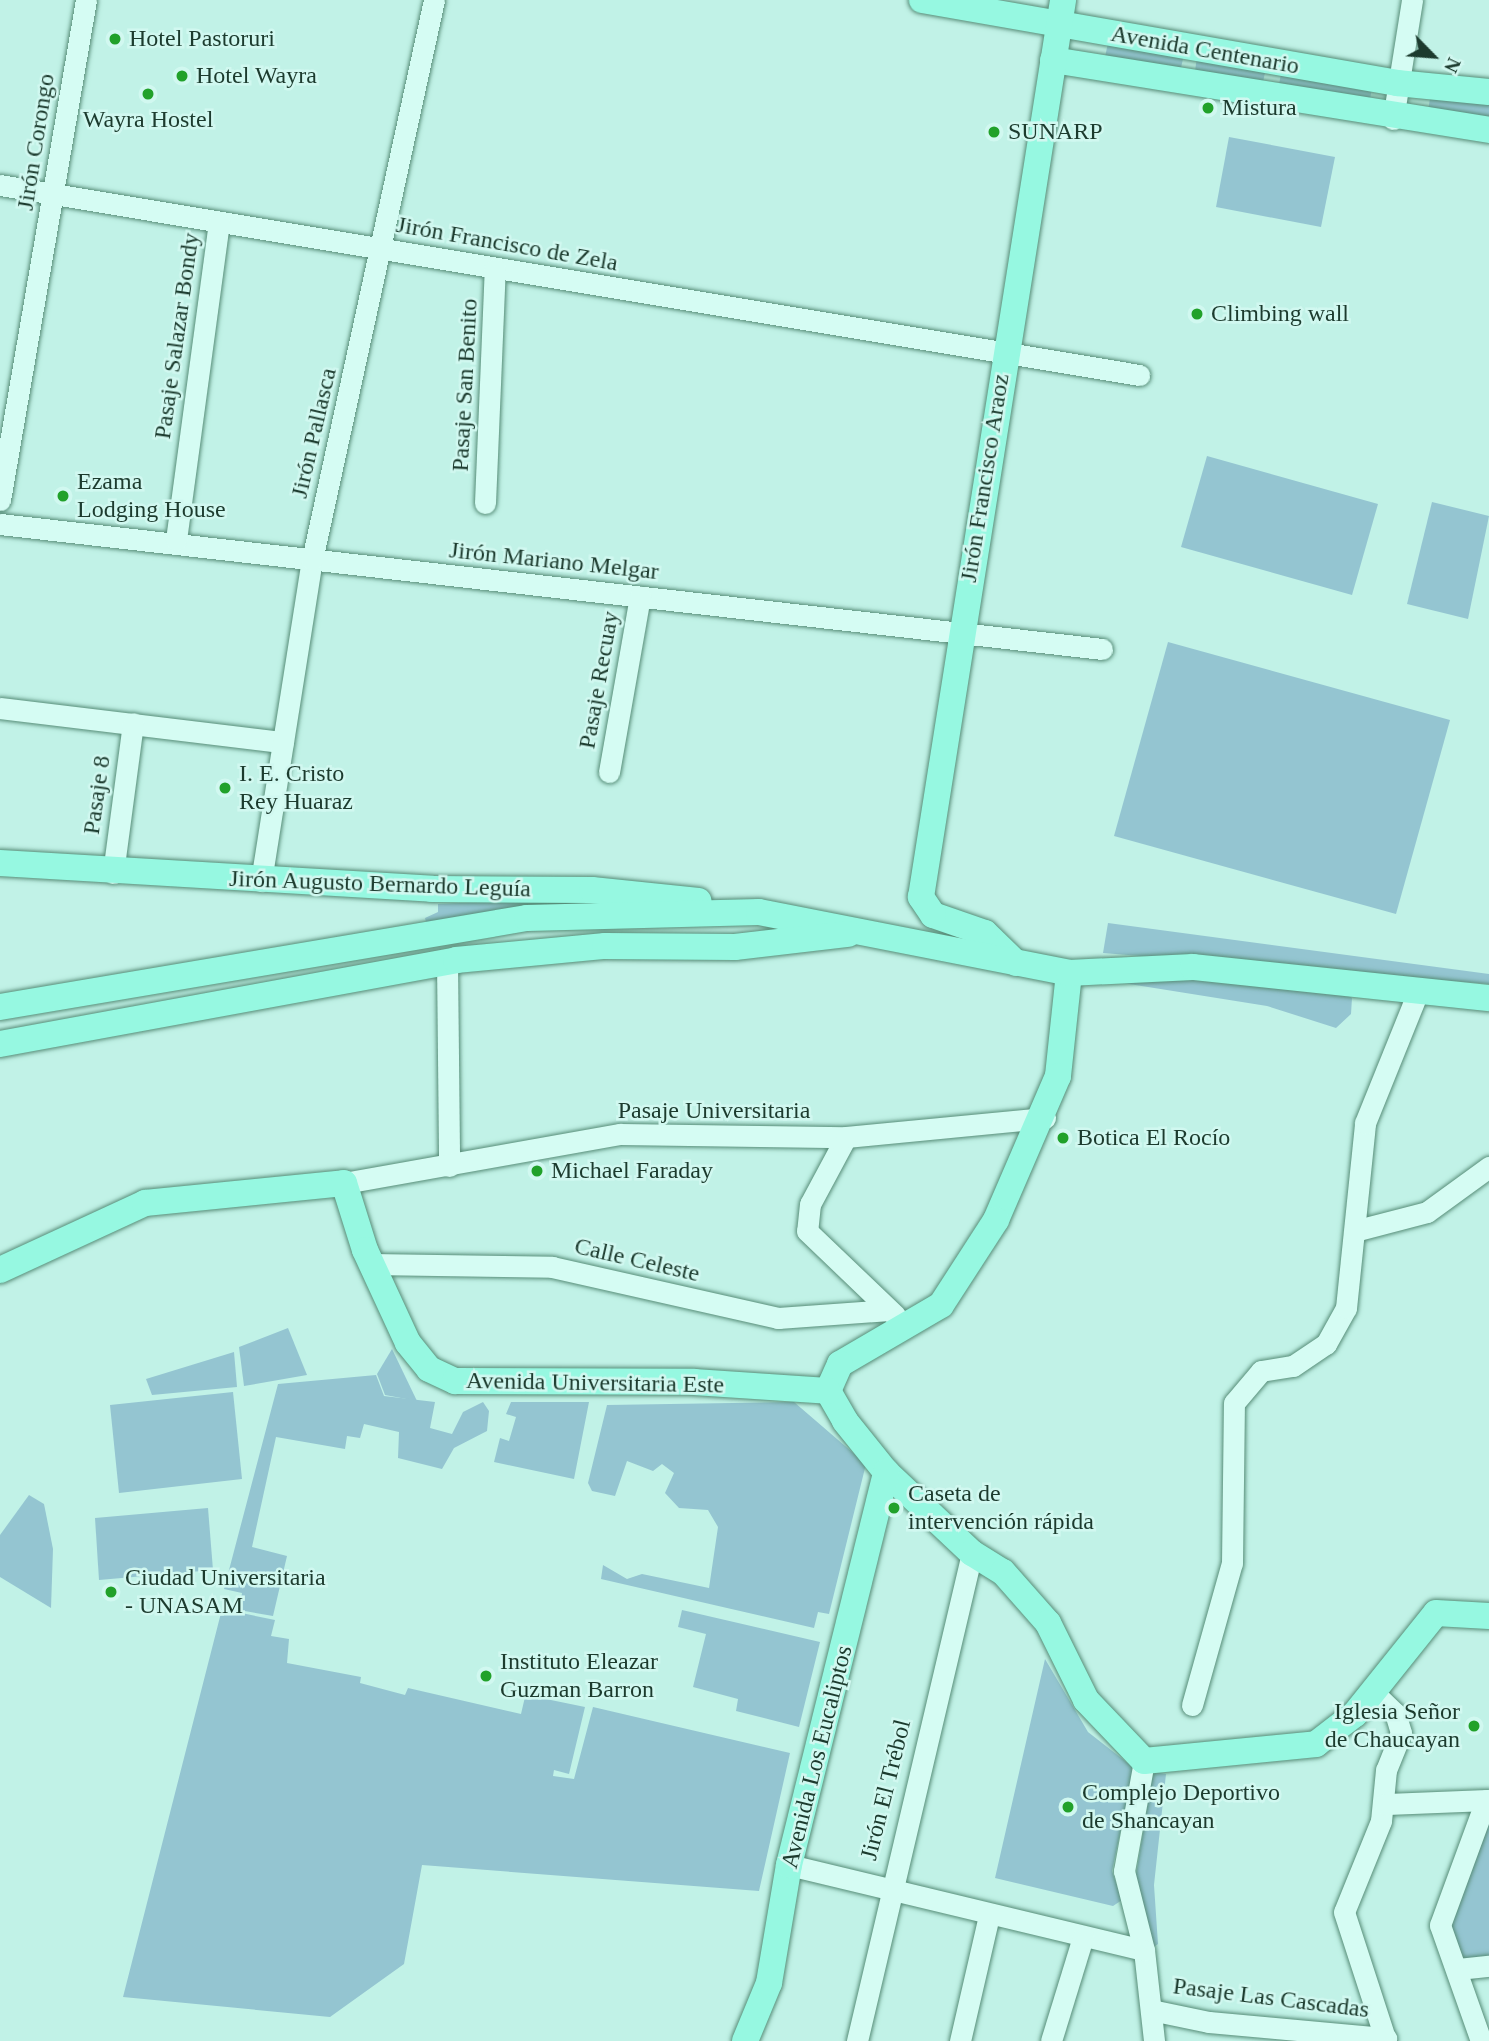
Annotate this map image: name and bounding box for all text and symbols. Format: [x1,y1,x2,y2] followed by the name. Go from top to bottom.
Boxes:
[1109,19,1301,81] street label: Avenida Centenario
[1398,21,1468,91] north arrow
[129,25,275,53] place label: Hotel Pastoruri
[107,31,123,47] marker: Hotel Pastoruri
[1440,54,1465,76] text: N
[196,62,317,90] place label: Hotel Wayra
[174,68,190,84] marker: Hotel Wayra
[11,72,61,212] street label: Jirón Corongo
[140,86,156,102] marker: Wayra Hostel
[1222,94,1297,122] place label: Mistura
[1200,100,1216,116] marker: Mistura
[83,106,213,134] place label: Wayra Hostel
[1008,118,1103,146] place label: SUNARP
[986,124,1002,140] marker: SUNARP
[394,210,620,278] street label: Jirón Francisco de Zela
[148,231,206,441] street label: Pasaje Salazar Bondy
[446,298,484,472] street label: Pasaje San Benito
[1211,300,1349,328] place label: Climbing wall
[1189,306,1205,322] marker: Climbing wall
[285,365,343,501] street label: Jirón Pallasca
[954,371,1016,585] street label: Jirón Francisco Araoz
[77,468,226,524] place label: Ezama Lodging House
[55,488,71,504] marker: Ezama Lodging House
[448,536,660,586] street label: Jirón Mariano Melgar
[573,609,625,751] street label: Pasaje Recuay
[77,754,117,836] street label: Pasaje 8
[239,760,353,816] place label: I. E. Cristo Rey Huaraz
[217,780,233,796] marker: I. E. Cristo Rey Huaraz
[228,864,532,904] street label: Jirón Augusto Bernardo Leguía
[618,1097,810,1125] street label: Pasaje Universitaria
[1077,1124,1230,1152] place label: Botica El Rocío
[1055,1130,1071,1146] marker: Botica El Rocío
[551,1157,713,1185] place label: Michael Faraday
[529,1163,545,1179] marker: Michael Faraday
[572,1232,702,1288] street label: Calle Celeste
[466,1366,724,1400] street label: Avenida Universitaria Este
[908,1480,1094,1536] place label: Caseta de intervención rápida
[886,1500,902,1516] marker: Caseta de intervención rápida
[125,1564,326,1620] place label: Ciudad Universitaria - UNASAM
[103,1584,119,1600] marker: Ciudad Universitaria - UNASAM
[775,1642,859,1872] street label: Avenida Los Eucaliptos
[500,1648,658,1704] place label: Instituto Eleazar Guzman Barron
[478,1668,494,1684] marker: Instituto Eleazar Guzman Barron
[1325,1698,1460,1754] place label: Iglesia Señor de Chaucayan
[855,1716,917,1864] street label: Jirón El Trébol
[1466,1718,1482,1734] marker: Iglesia Señor de Chaucayan
[1082,1779,1280,1835] place label: Complejo Deportivo de Shancayan
[1060,1799,1076,1815] marker: Complejo Deportivo de Shancayan
[1171,1972,1371,2024] street label: Pasaje Las Cascadas

